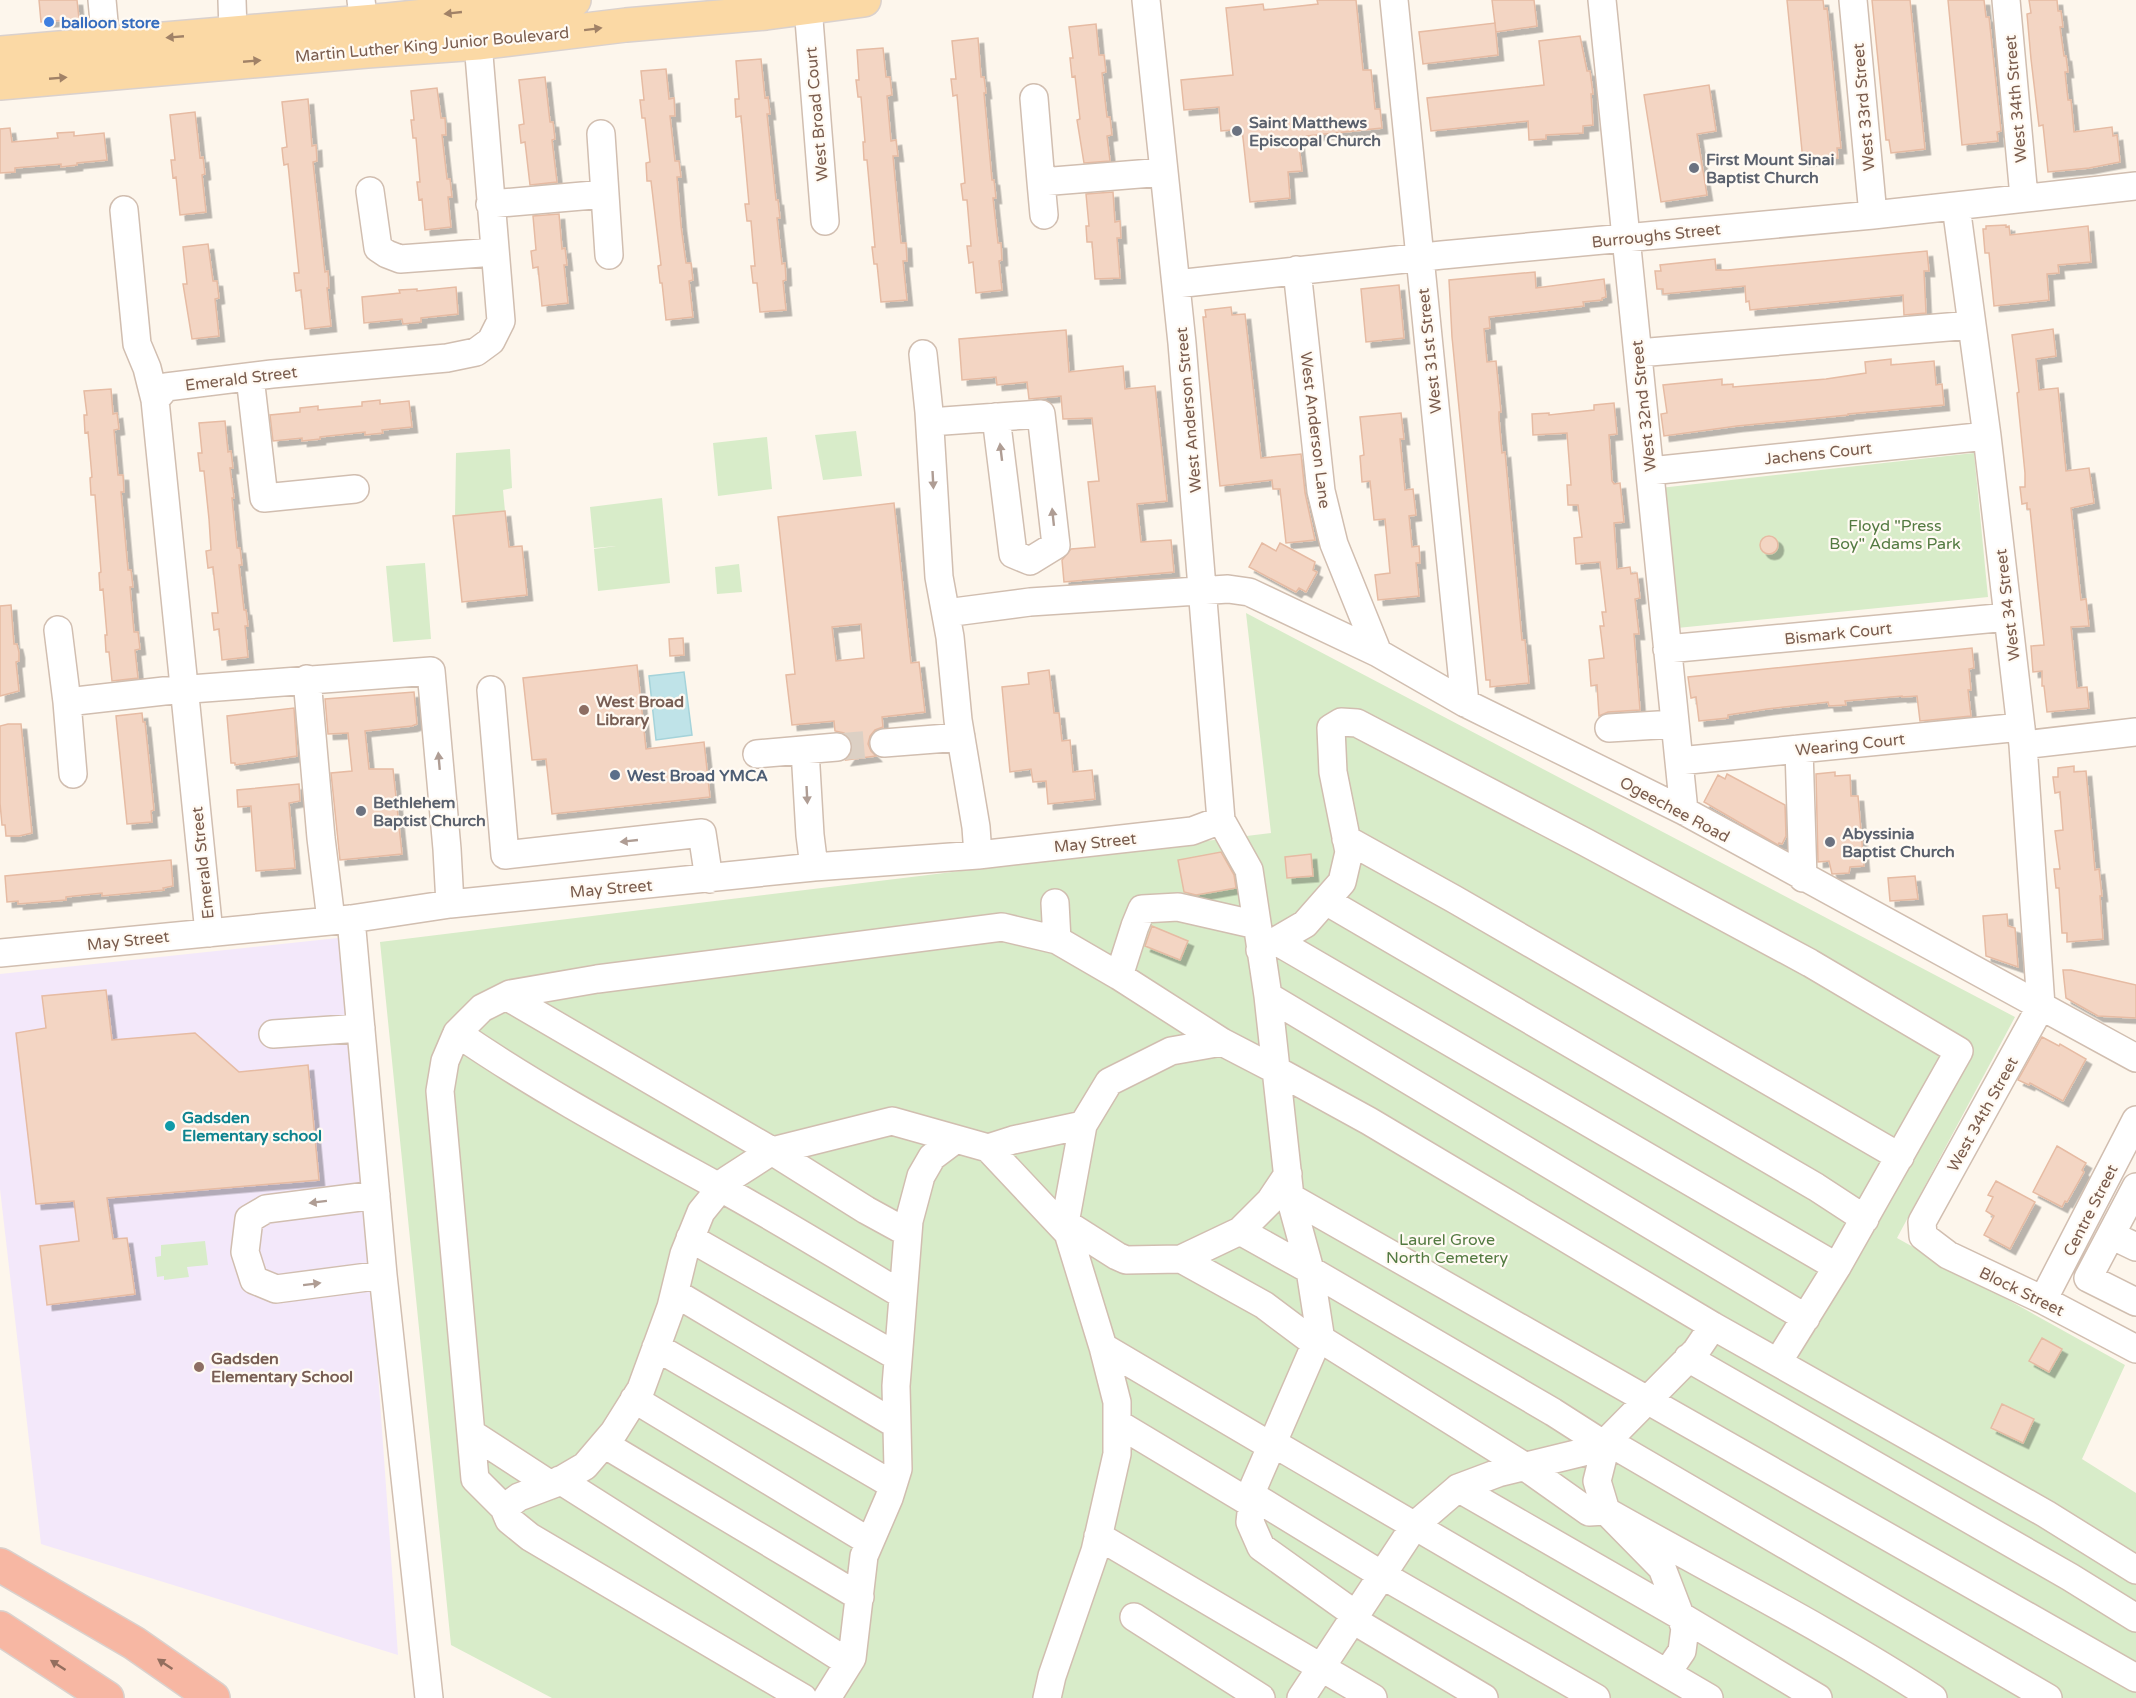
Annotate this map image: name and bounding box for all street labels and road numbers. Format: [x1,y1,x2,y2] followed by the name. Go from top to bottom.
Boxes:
[294,23,570,67] street label: Martin Luther King Junior Boulevard
[2000,34,2032,164] street label: West 34th Street
[1848,42,1880,172] street label: West 33rd Street
[801,46,833,182] street label: West Broad Court
[1591,219,1722,253] street label: Burroughs Street
[1413,287,1447,415] street label: West 31st Street
[1172,326,1206,494] street label: West Anderson Street
[1627,339,1661,473] street label: West 32nd Street
[1295,351,1335,510] street label: West Anderson Lane
[184,362,298,396] street label: Emerald Street
[1763,438,1873,470] street label: Jachens Court
[1991,548,2025,662] street label: West 34 Street
[1783,618,1893,650] street label: Bismark Court
[1794,729,1906,761] street label: Wearing Court
[1616,772,1733,847] street label: Ogeechee Road
[187,806,219,920] street label: Emerald Street
[1053,829,1137,857] street label: May Street
[569,875,653,903] street label: May Street
[86,927,170,955] street label: May Street
[1943,1054,2023,1175] street label: West 34th Street
[2059,1161,2123,1260] street label: Centre Street
[1976,1263,2067,1321] street label: Block Street

